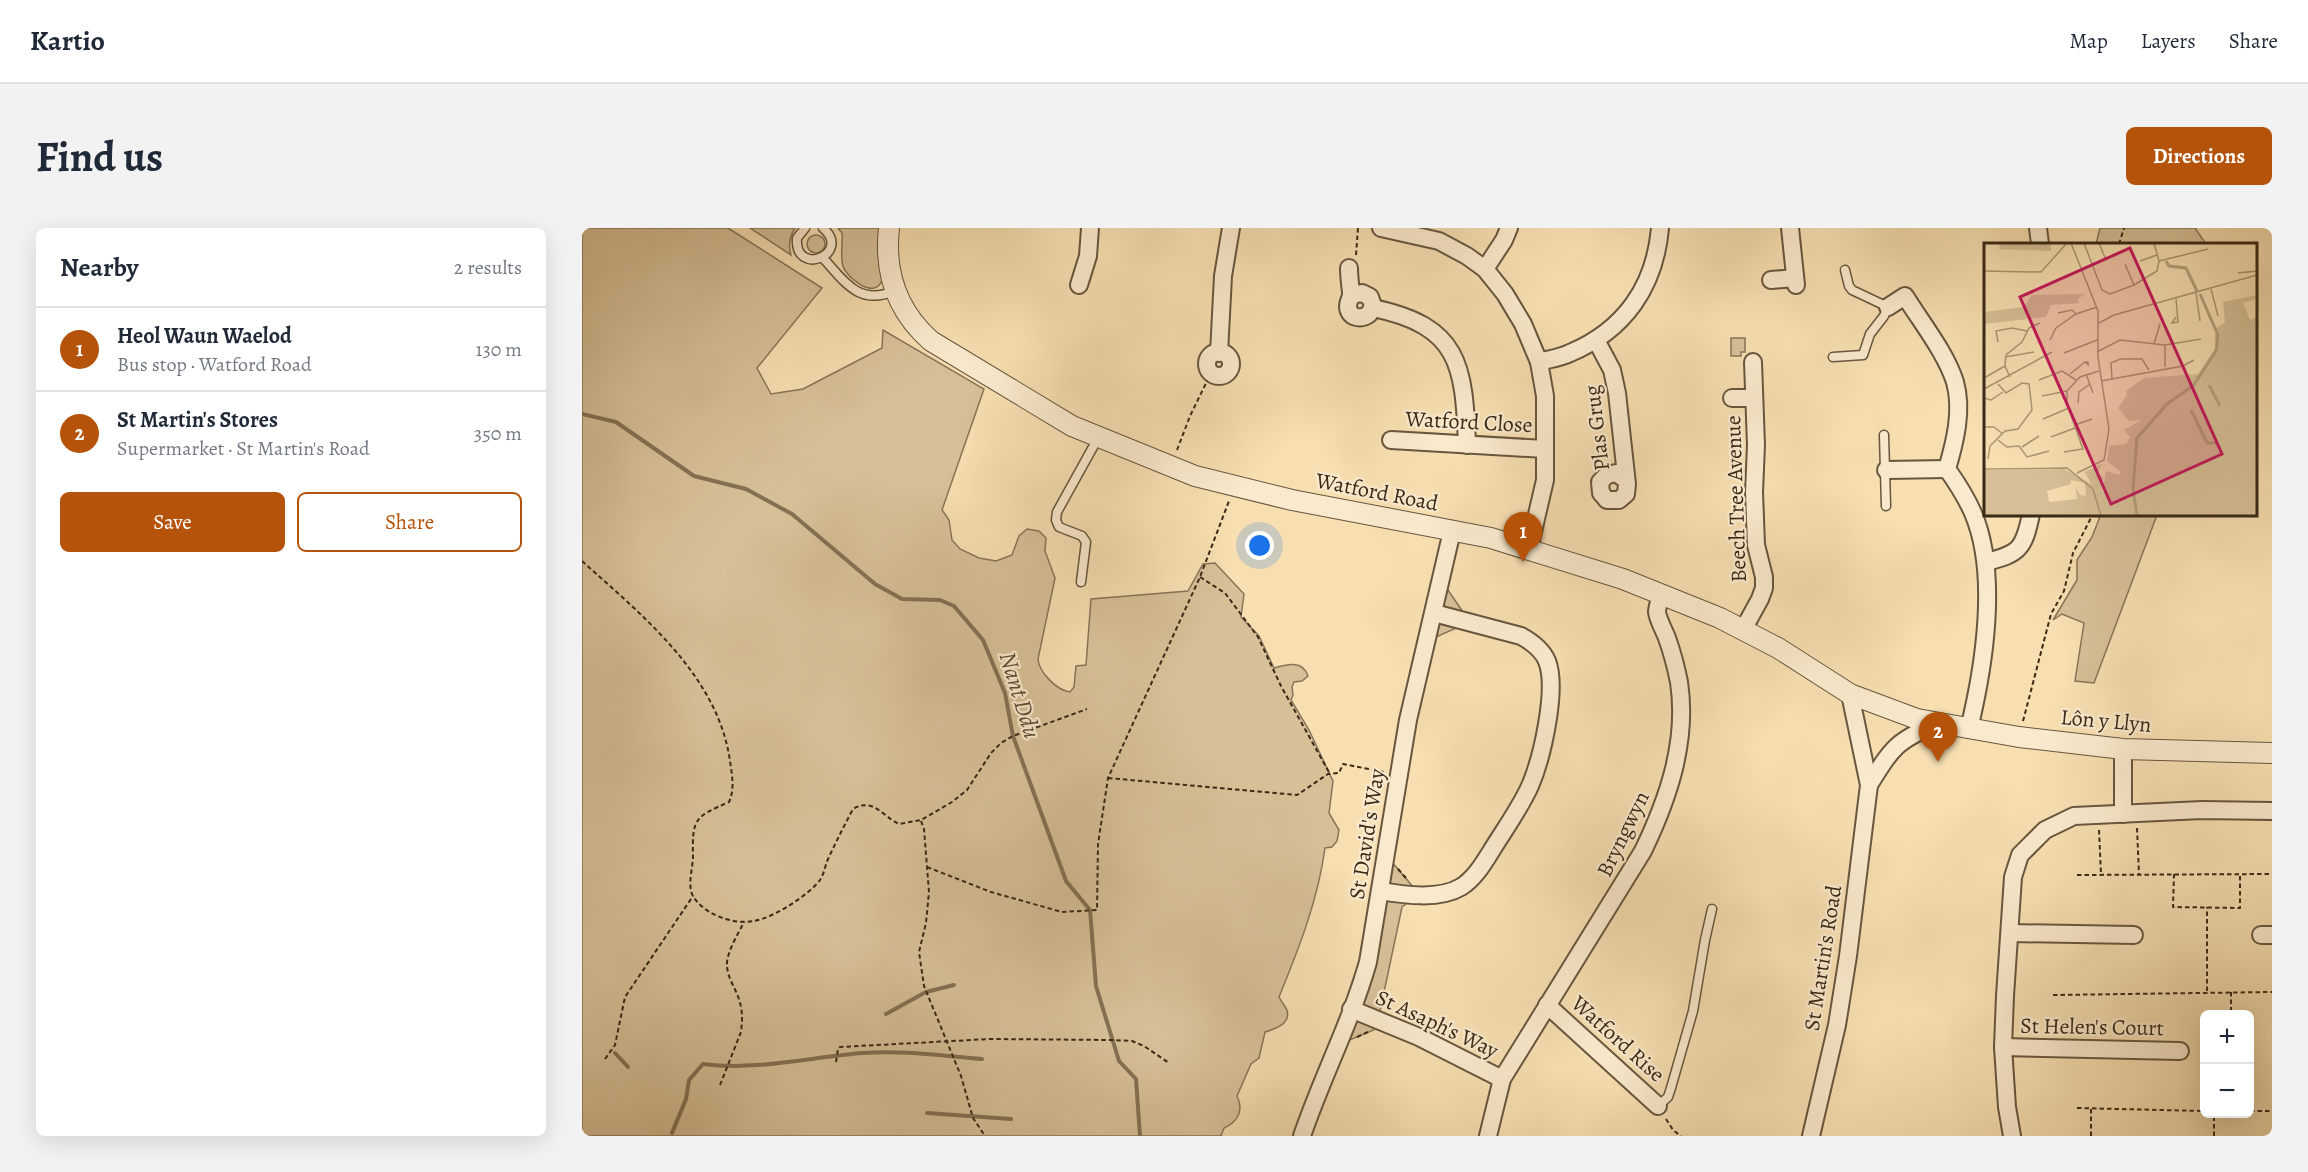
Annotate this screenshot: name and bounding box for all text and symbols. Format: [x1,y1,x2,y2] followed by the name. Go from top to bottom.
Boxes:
[30,22,105,60] text: Kartio
[2069,27,2108,55] text: Map
[2141,27,2196,55] text: Layers
[2229,27,2278,55] text: Share
[2126,127,2272,185] button: Directions
[36,128,163,185] text: Find us
[1984,243,2257,516] inset map
[60,250,139,285] text: Nearby
[454,254,522,281] text: 2 results
[117,321,292,351] text: Heol Waun Waelod
[76,336,83,363] text: 1
[476,336,522,363] text: 130 m
[117,351,312,378] text: Bus stop · Watford Road
[1577,383,1617,473] street label: Plas Grug
[1404,404,1533,440] street label: Watford Close
[117,405,278,435] text: St Martin's Stores
[1718,415,1754,583] street label: Beech Tree Avenue
[75,420,84,447] text: 2
[474,420,522,447] text: 350 m
[117,435,370,462] text: Supermarket · St Martin's Road
[1312,465,1441,519] street label: Watford Road
[60,492,285,552] button: Save
[297,492,522,552] button: Share
[1504,512,1542,562] pin: 1
[1245,531,1274,560] your location
[992,648,1048,742] water label: Nant Ddu
[2059,702,2153,740] street label: Lôn y Llyn
[1918,712,1958,762] pin: 2
[1342,766,1392,901] street label: St David's Way
[1589,786,1657,882] street label: Bryngwyn
[1797,883,1849,1033] street label: St Martin's Road
[1371,982,1503,1066] street label: St Asaph's Way
[1564,988,1671,1089] street label: Watford Rise
[2200,1010,2254,1118] map controls
[2200,1010,2254,1064] button: +
[2020,1011,2164,1043] street label: St Helen's Court
[2200,1064,2254,1118] button: −

